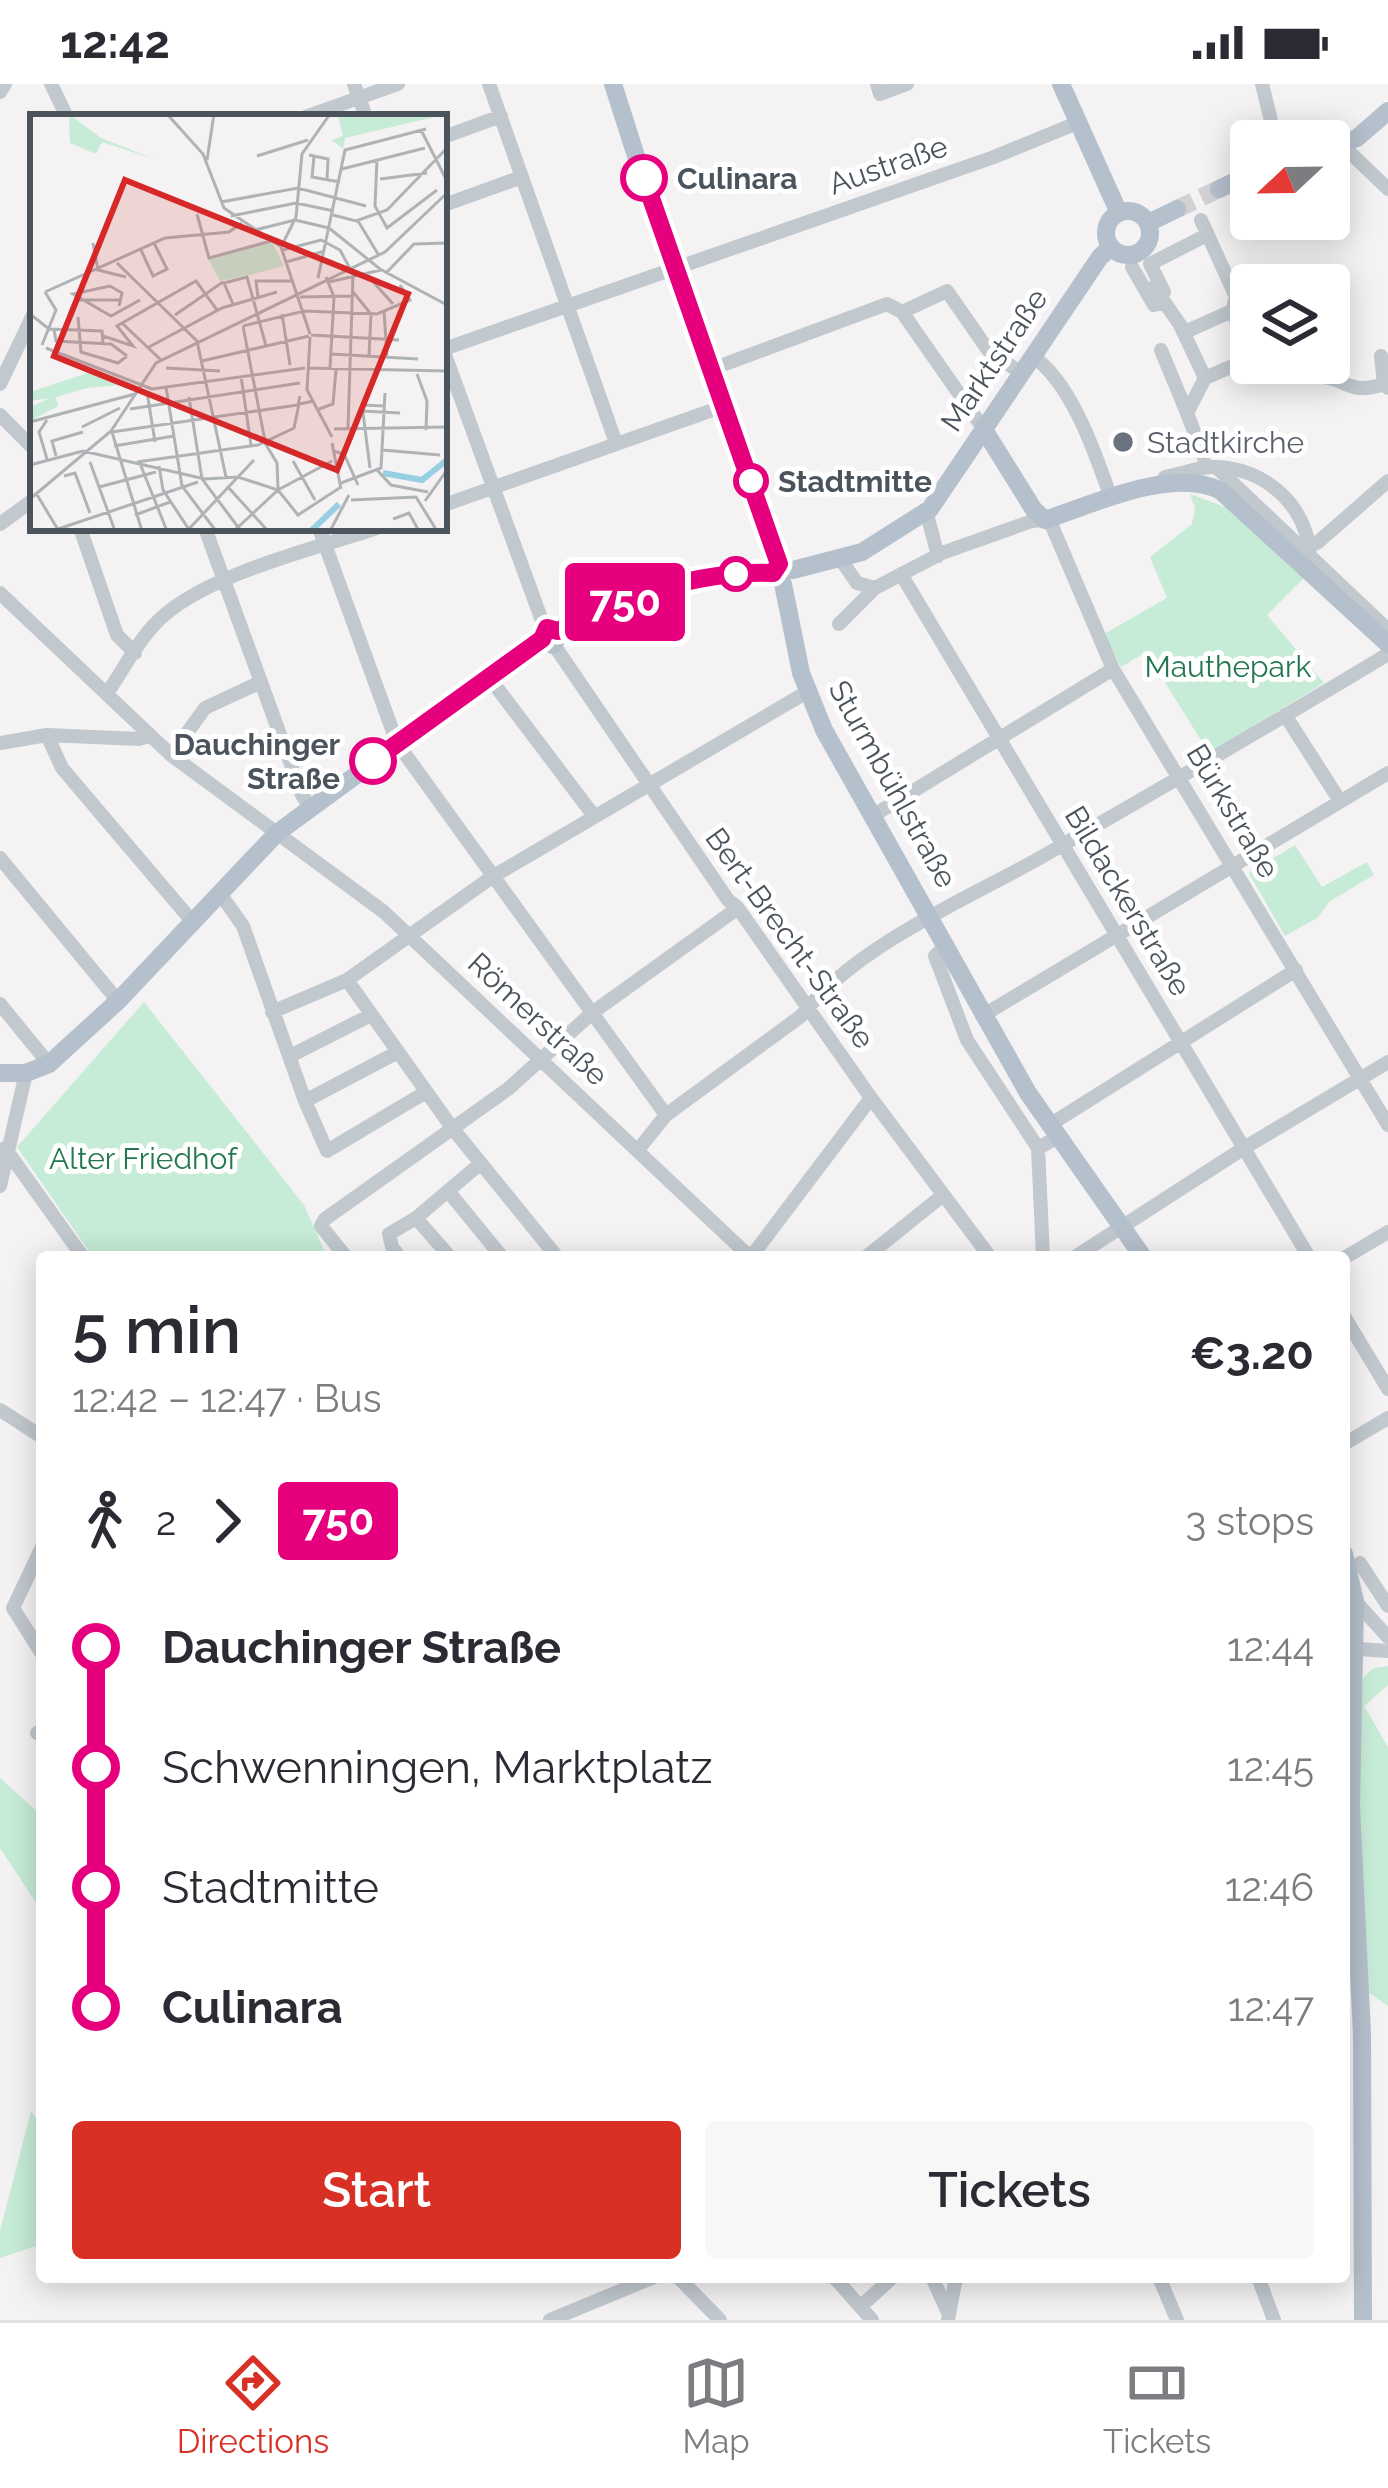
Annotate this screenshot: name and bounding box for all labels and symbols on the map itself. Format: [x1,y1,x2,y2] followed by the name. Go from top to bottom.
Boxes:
[30,114,447,531] inset map
[1230,120,1350,240] north arrow
[824,128,952,202] street label: Austraße
[622,156,666,200] marker: Culinara
[677,161,797,196] place label: Culinara
[933,282,1055,438] street label: Marktstraße
[1147,425,1304,460] place label: Stadtkirche
[1110,429,1136,455] marker: Stadtkirche
[778,464,932,499] place label: Stadtmitte
[735,465,767,497] marker: Stadtmitte
[720,558,752,590] unlabelled marker
[556,563,694,641] line badge: 750
[1145,649,1311,684] park label: Mauthepark
[822,674,964,894] street label: Sturmbühlstraße
[174,727,340,796] place label: Dauchinger Straße
[1179,738,1287,884] street label: Bürkstraße
[351,739,395,783] marker: Dauchinger Straße
[1058,800,1198,1002] street label: Bildackerstraße
[698,821,882,1055] street label: Bert-Brecht-Straße
[461,945,615,1093] street label: Römerstraße
[49,1141,238,1176] park label: Alter Friedhof

